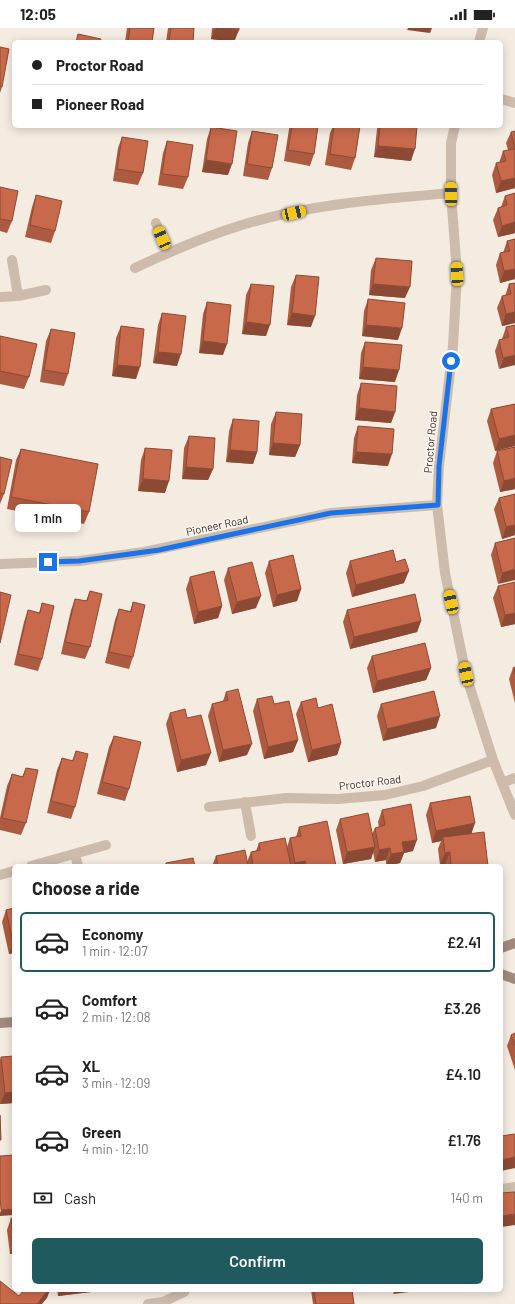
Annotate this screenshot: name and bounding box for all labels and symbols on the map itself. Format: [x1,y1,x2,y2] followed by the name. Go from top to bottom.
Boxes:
[445,182,457,206] car
[281,204,307,222] car
[152,225,172,251] car
[450,262,464,286] car
[442,352,460,370] route start
[421,410,439,474] street label: Proctor Road
[15,504,81,532] callout: 1 min
[185,512,249,538] street label: Pioneer Road
[39,553,57,571] route end
[443,589,459,615] car
[458,661,474,687] car
[338,772,402,792] street label: Proctor Road

